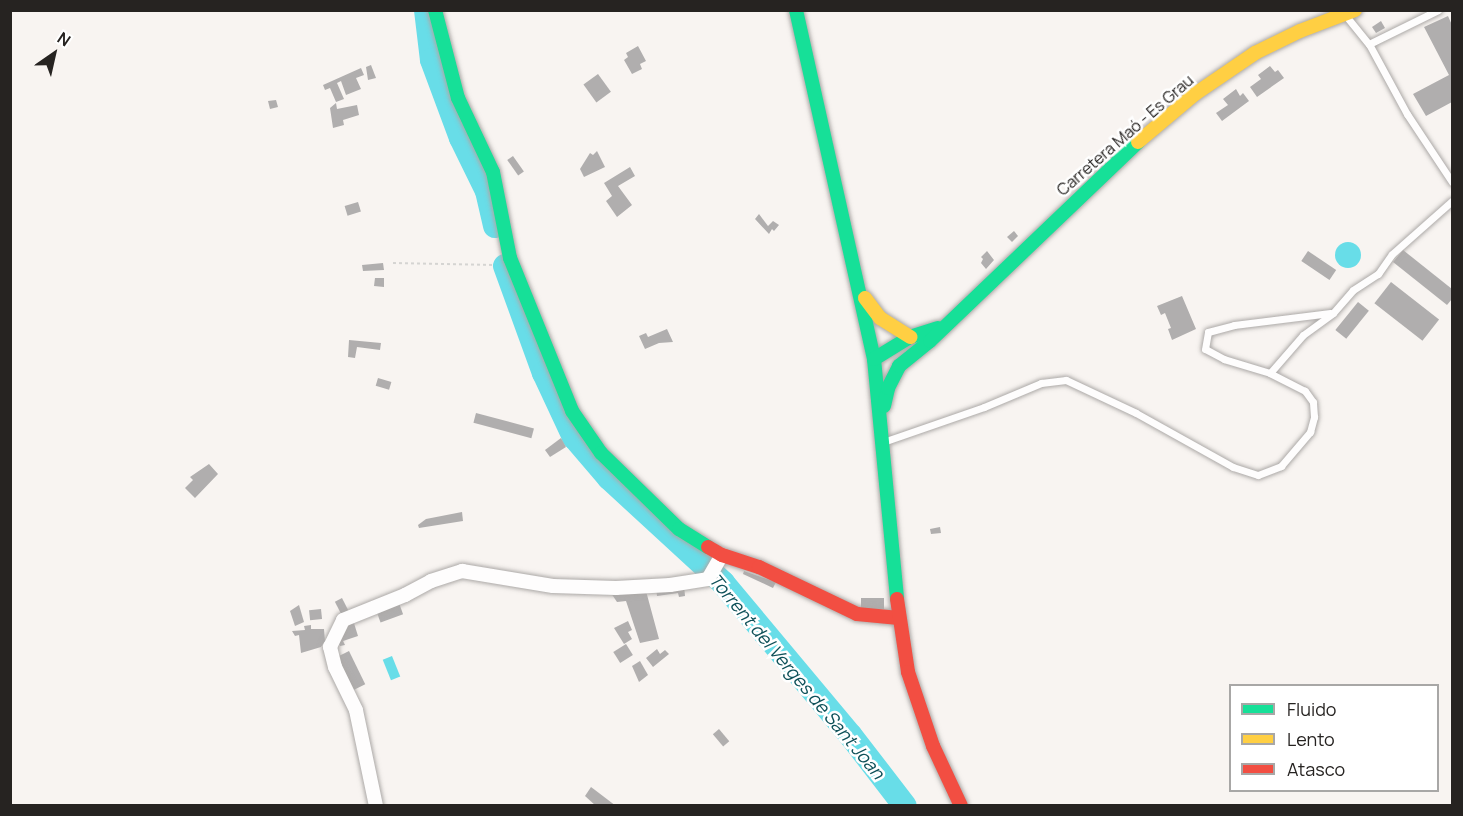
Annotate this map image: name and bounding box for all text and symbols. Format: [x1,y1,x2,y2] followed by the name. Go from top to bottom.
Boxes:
[24,24,84,84] north arrow
[53,27,75,51] text: N
[1053,70,1197,200] street label: Carretera Maó - Es Grau
[705,569,889,783] water label: Torrent del Verges de Sant Joan
[1229,684,1439,792] legend
[1287,697,1336,721] text: Fluido
[1287,727,1335,751] text: Lento
[1287,757,1345,781] text: Atasco

